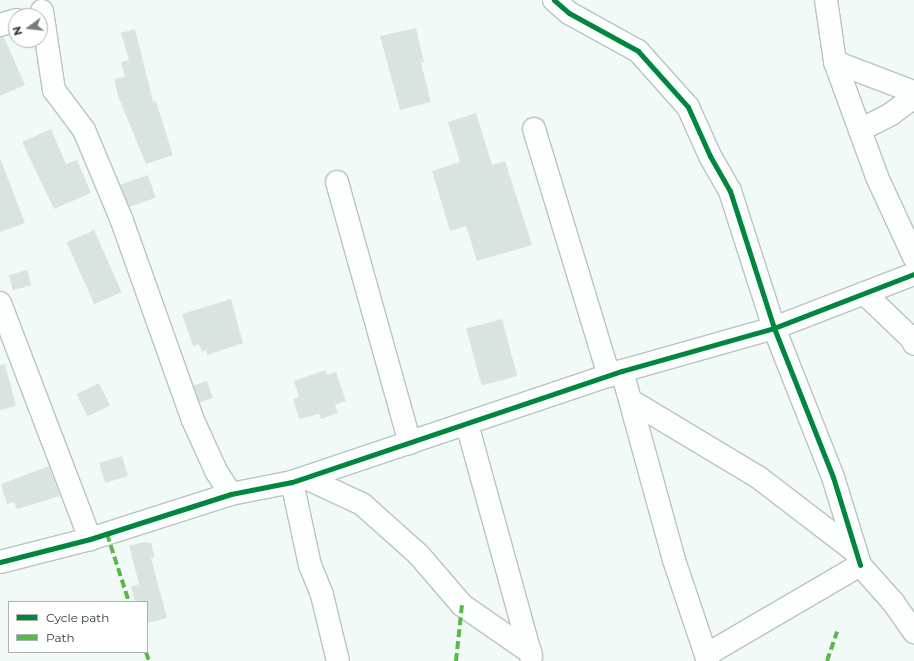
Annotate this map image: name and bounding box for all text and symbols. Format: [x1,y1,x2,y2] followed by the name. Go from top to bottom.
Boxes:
[8,8,48,48] north arrow
[9,25,25,37] text: N
[8,601,148,653] legend
[46,610,109,625] text: Cycle path
[46,630,75,645] text: Path

